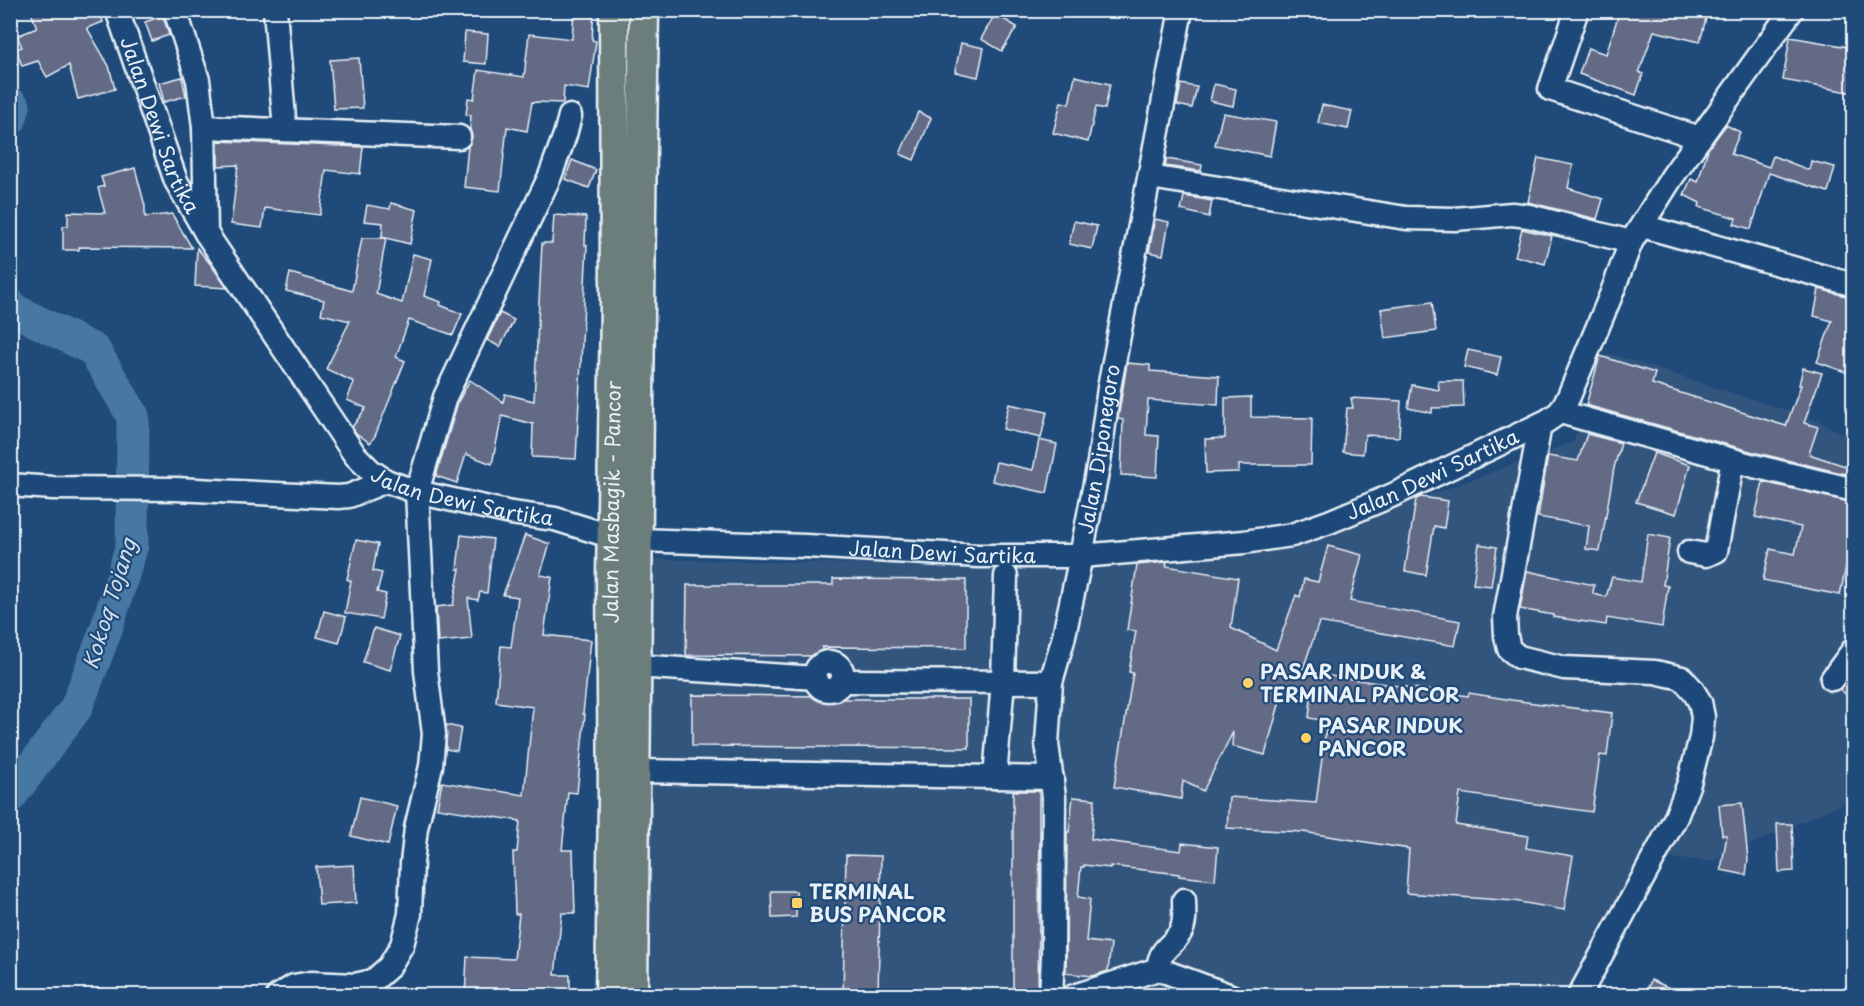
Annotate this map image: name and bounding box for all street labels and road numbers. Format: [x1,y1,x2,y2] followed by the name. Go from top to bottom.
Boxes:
[113,32,208,219] street label: Jalan Dewi Sartika
[1070,362,1127,536] street label: Jalan Diponegoro
[595,380,628,623] street label: Jalan Masbagik - Pancor
[1341,421,1524,527] street label: Jalan Dewi Sartika
[365,459,556,533] street label: Jalan Dewi Sartika
[848,532,1036,570] street label: Jalan Dewi Sartika

